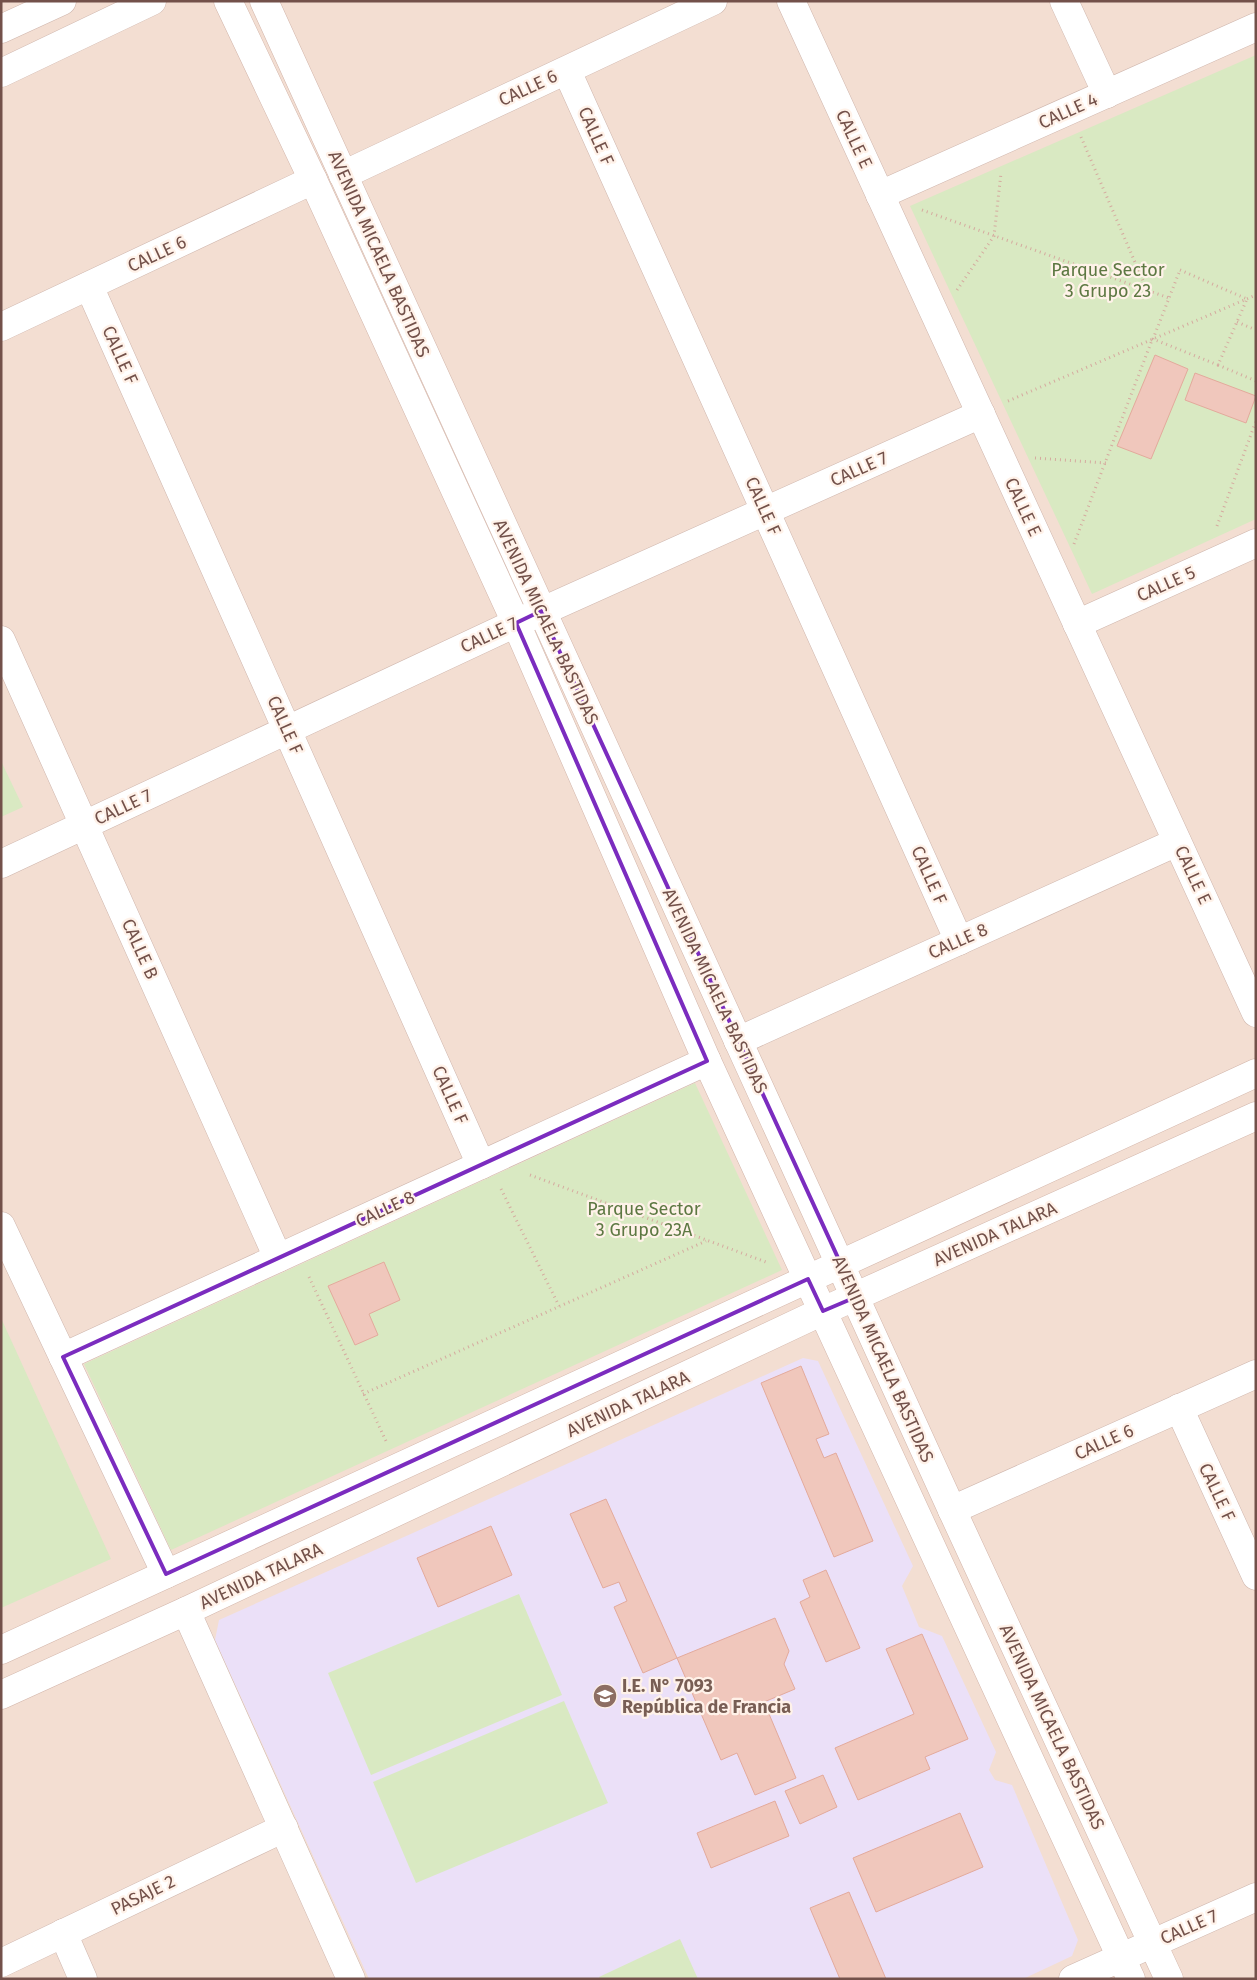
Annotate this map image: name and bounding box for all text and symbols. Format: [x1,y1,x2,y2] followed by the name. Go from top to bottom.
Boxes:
[495,65,561,111] street label: CALLE 6
[1035,88,1101,134] street label: CALLE 4
[573,103,619,169] street label: CALLE F
[831,106,877,172] street label: CALLE E
[323,147,435,361] street label: AVENIDA MICAELA BASTIDAS
[124,231,190,277] street label: CALLE 6
[1051,259,1165,302] park label: Parque Sector 3 Grupo 23
[97,322,143,388] street label: CALLE F
[827,447,891,491] street label: CALLE 7
[740,473,786,539] street label: CALLE F
[1000,474,1046,540] street label: CALLE E
[489,516,603,728] street label: AVENIDA MICAELA BASTIDAS
[1133,561,1199,607] street label: CALLE 5
[457,612,521,658] street label: CALLE 7
[262,692,308,758] street label: CALLE F
[91,784,155,830] street label: CALLE 7
[906,842,952,908] street label: CALLE F
[1170,842,1216,908] street label: CALLE E
[658,885,772,1097] street label: AVENIDA MICAELA BASTIDAS
[117,915,163,983] street label: CALLE B
[925,918,991,964] street label: CALLE 8
[427,1062,473,1128] street label: CALLE F
[352,1186,418,1232] street label: CALLE 8
[930,1197,1061,1271] street label: AVENIDA TALARA
[587,1198,701,1241] park label: Parque Sector 3 Grupo 23A
[827,1252,939,1466] street label: AVENIDA MICAELA BASTIDAS
[563,1366,694,1442] street label: AVENIDA TALARA
[1071,1419,1137,1465] street label: CALLE 6
[1194,1459,1240,1525] street label: CALLE F
[196,1538,327,1614] street label: AVENIDA TALARA
[995,1621,1109,1833] street label: AVENIDA MICAELA BASTIDAS
[622,1675,791,1718] place label: I.E. N° 7093 República de Francia
[592,1683,618,1709] school or university icon: I.E. N° 7093 República de Francia
[107,1870,179,1920] street label: PASAJE 2
[1157,1905,1221,1949] street label: CALLE 7

